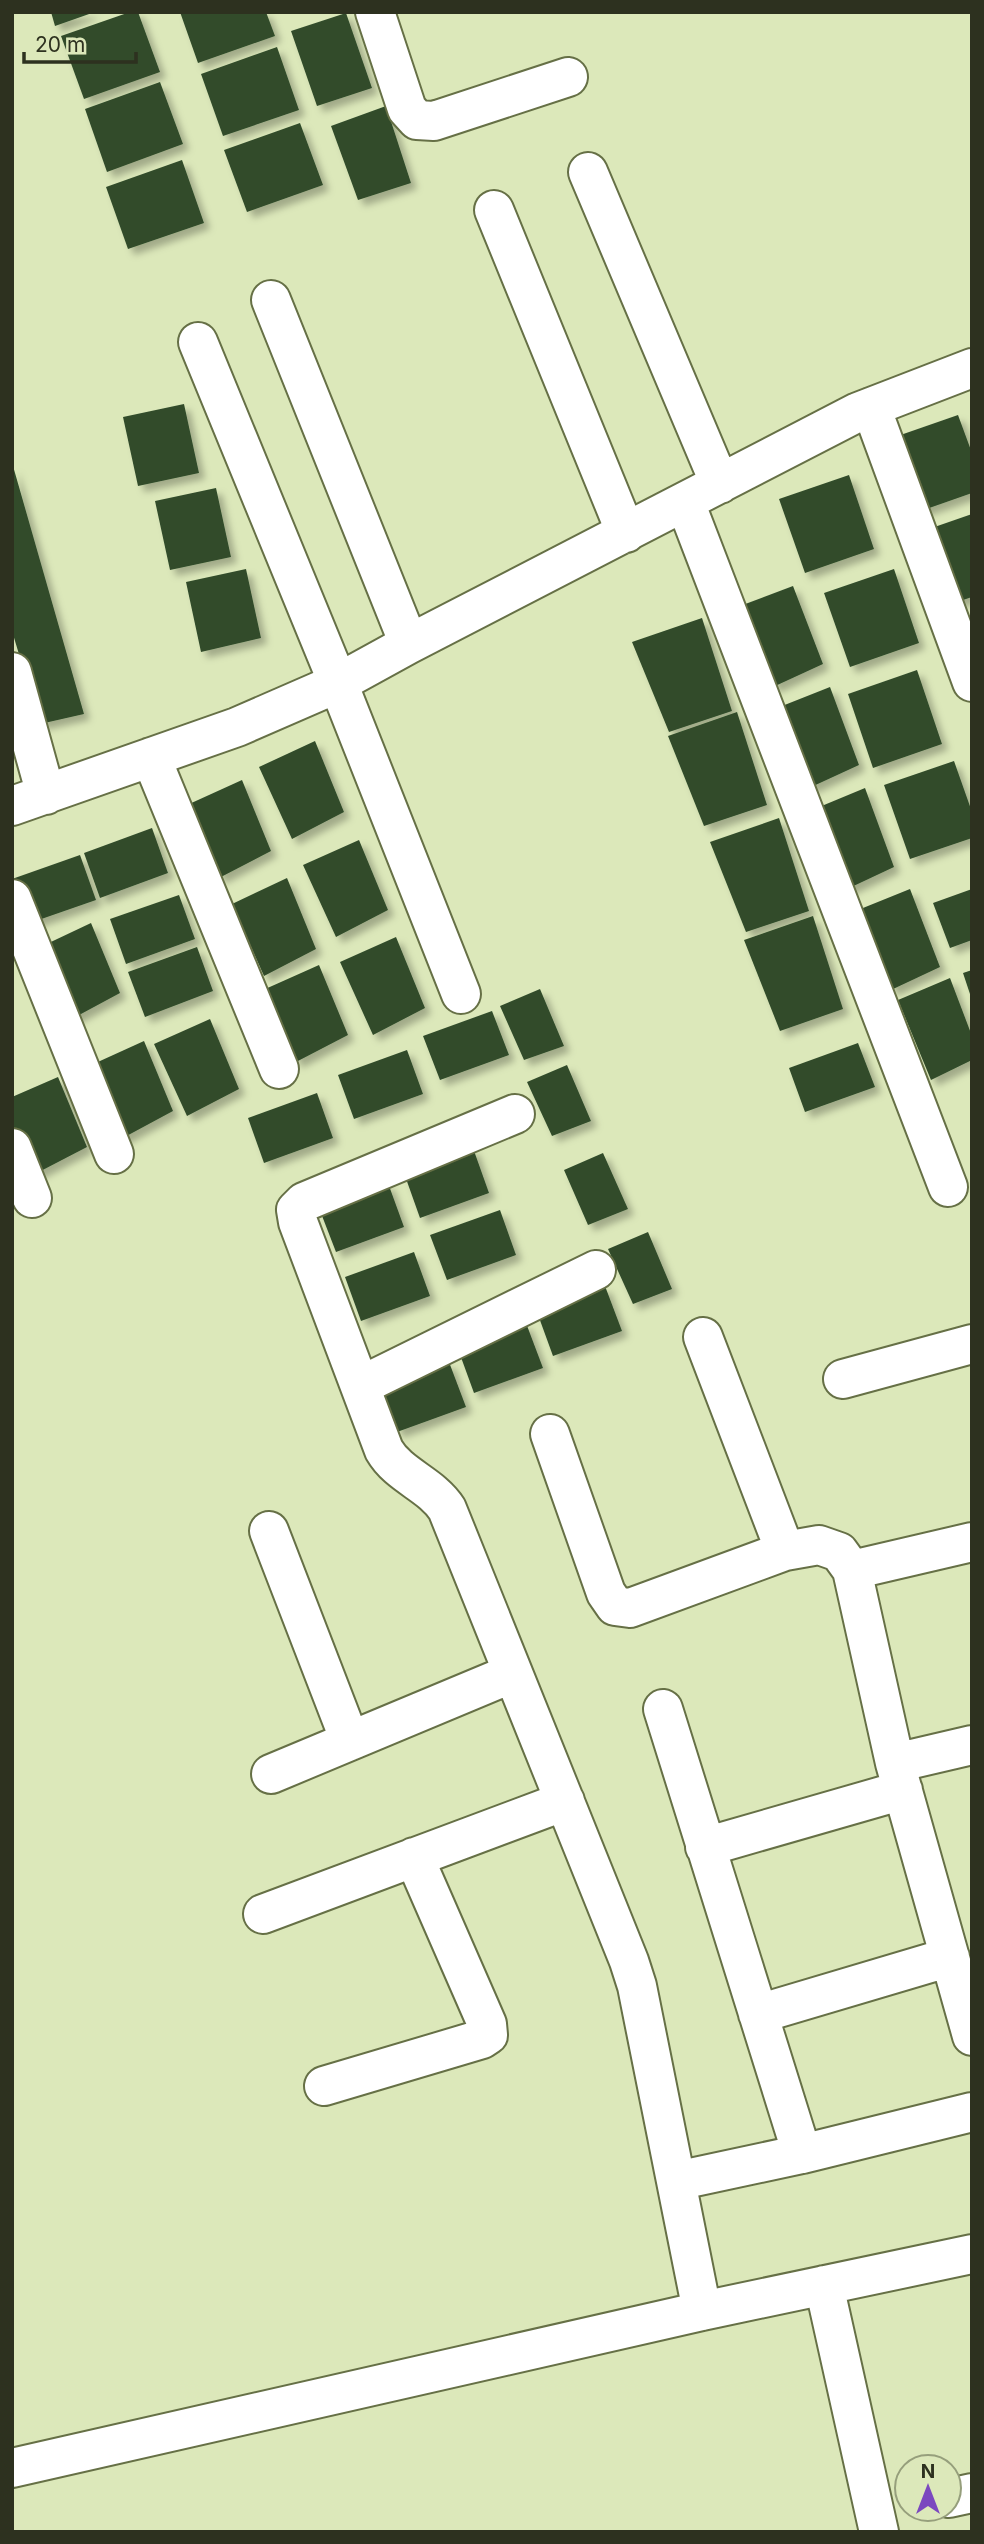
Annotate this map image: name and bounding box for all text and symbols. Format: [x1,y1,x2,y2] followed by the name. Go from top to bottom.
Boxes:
[24,21,136,65] scale bar
[35,32,85,57] text: 20 m
[893,2453,963,2523] north arrow
[921,2460,935,2483] text: N

